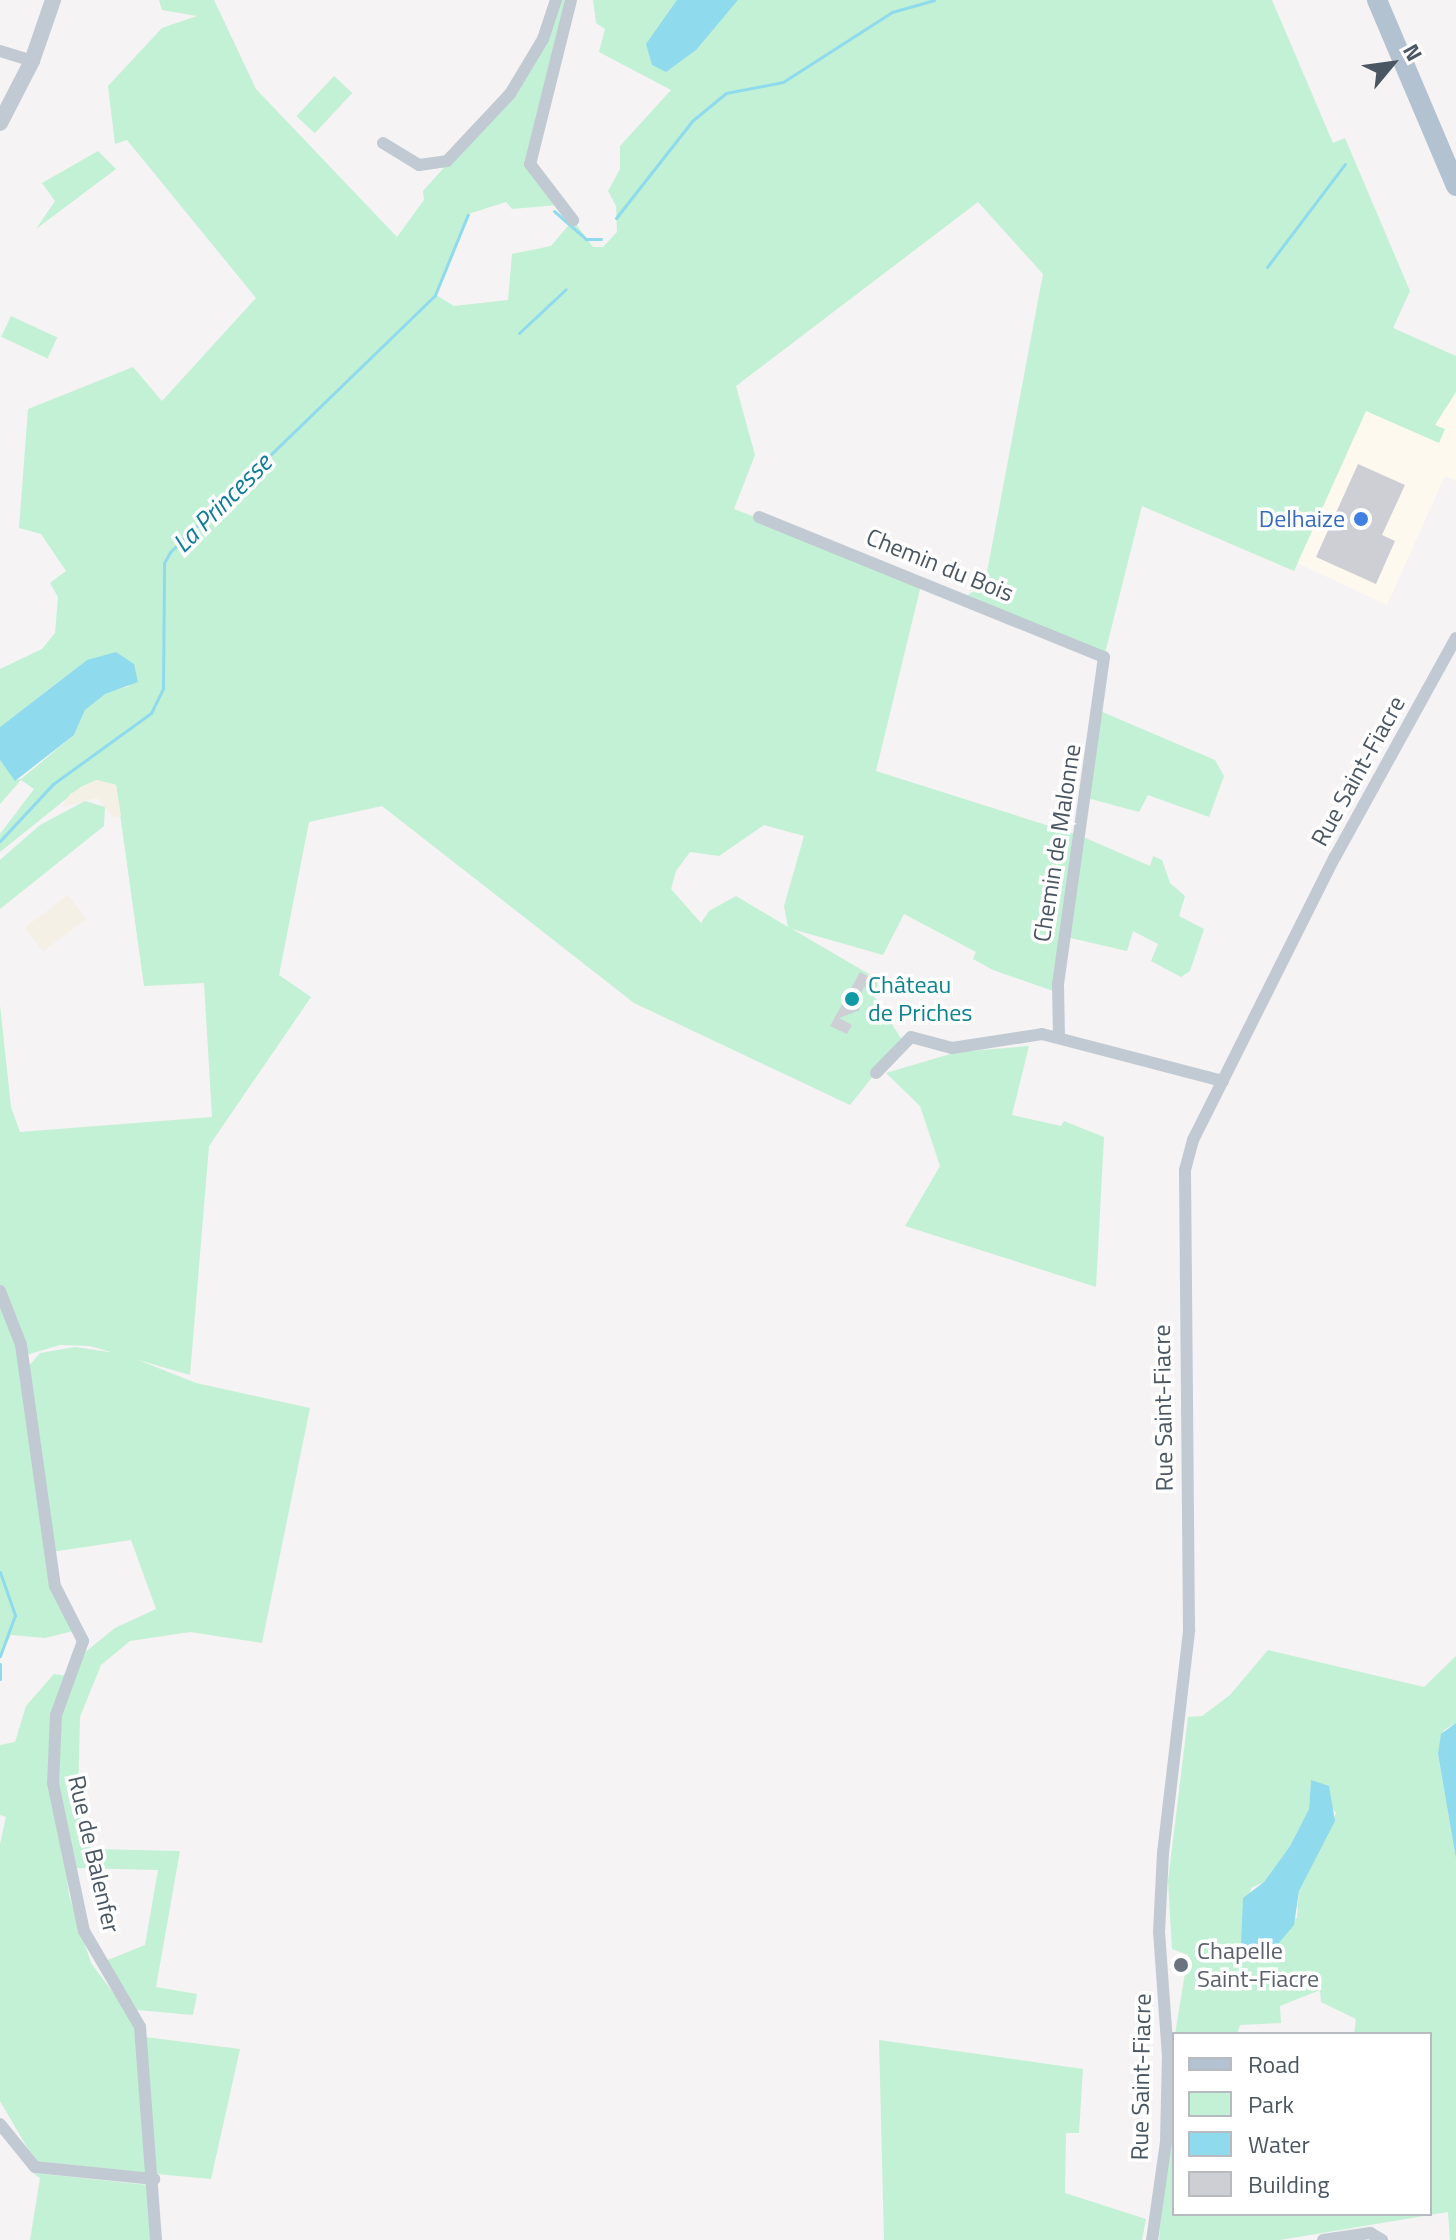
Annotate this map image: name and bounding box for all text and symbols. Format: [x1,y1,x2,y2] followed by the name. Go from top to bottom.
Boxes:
[1352,24,1432,104] north arrow
[1394,37,1432,67] text: N
[166,447,278,559] water label: La Princesse
[1259,505,1345,533] place label: Delhaize
[1352,510,1370,528] marker: Delhaize
[862,522,1018,608] street label: Chemin du Bois
[1305,691,1411,851] street label: Rue Saint-Fiacre
[1027,742,1087,944] street label: Chemin de Malonne
[868,971,973,1027] place label: Château de Priches
[843,990,861,1008] marker: Château de Priches
[1147,1324,1179,1492] street label: Rue Saint-Fiacre
[62,1773,126,1935] street label: Rue de Balenfer
[1197,1937,1319,1993] place label: Chapelle Saint-Fiacre
[1172,1956,1190,1974] marker: Chapelle Saint-Fiacre
[1125,1993,1157,2161] street label: Rue Saint-Fiacre
[1172,2032,1432,2216] legend
[1248,2046,1300,2082] text: Road
[1248,2086,1294,2122] text: Park
[1248,2126,1310,2162] text: Water
[1248,2166,1330,2202] text: Building

